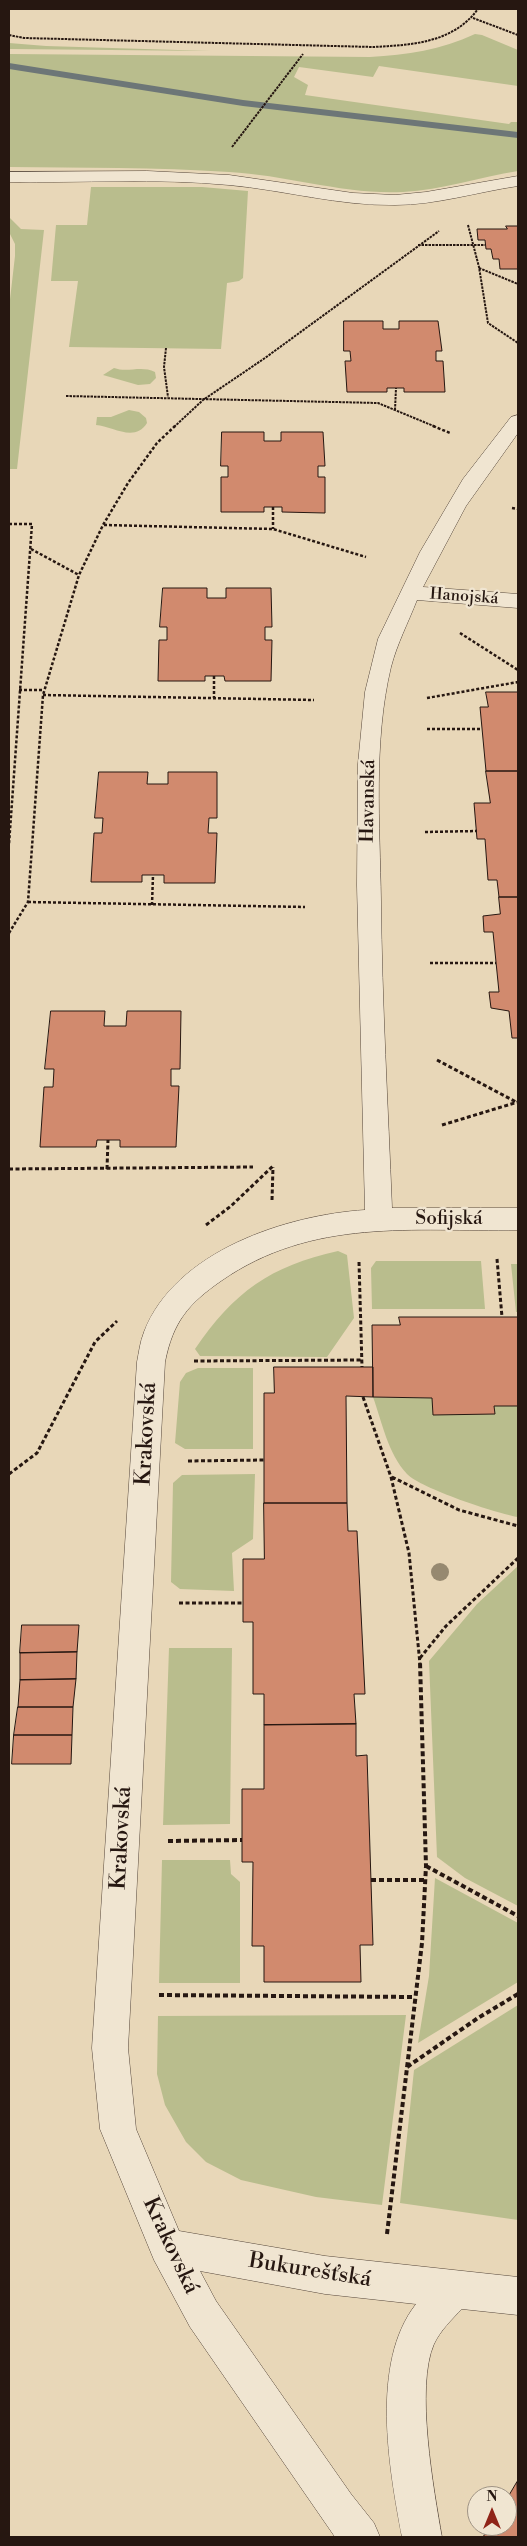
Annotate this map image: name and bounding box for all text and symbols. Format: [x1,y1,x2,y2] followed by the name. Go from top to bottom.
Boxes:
[429,585,499,609] street label: Hanojská
[357,759,381,843] street label: Havanská
[415,1208,483,1230] street label: Sofijská
[131,1382,163,1486] street label: Krakovská
[106,1786,138,1890] street label: Krakovská
[136,2193,204,2299] street label: Krakovská
[247,2248,373,2294] street label: Bukurešťská
[467,2486,517,2536] north arrow
[486,2488,498,2506] text: N

